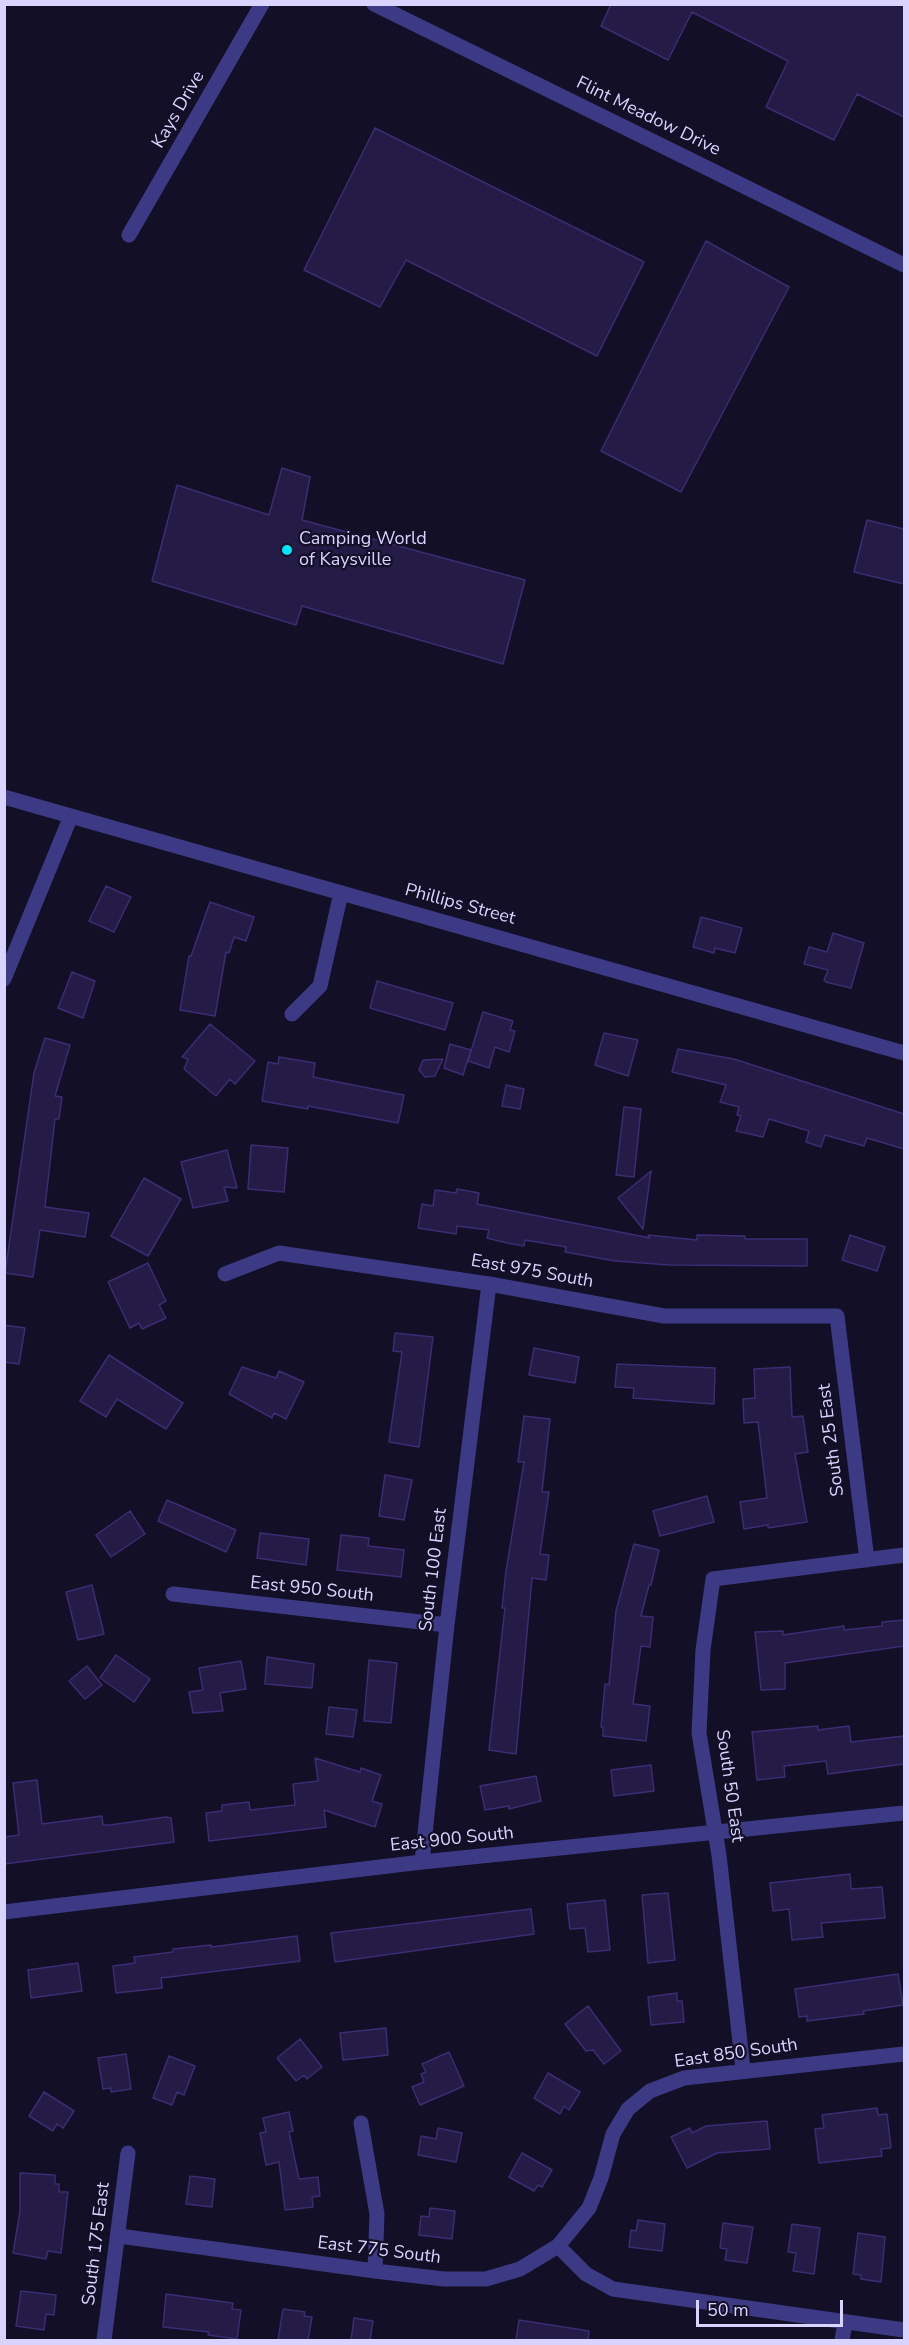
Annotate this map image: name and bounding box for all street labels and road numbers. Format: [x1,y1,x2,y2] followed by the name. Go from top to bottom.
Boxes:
[148,67,210,153] street label: Kays Drive
[572,73,724,161] street label: Flint Meadow Drive
[402,880,518,930] street label: Phillips Street
[469,1251,595,1293] street label: East 975 South
[814,1382,850,1498] street label: South 25 East
[416,1507,452,1633] street label: South 100 East
[249,1573,375,1607] street label: East 950 South
[710,1728,748,1844] street label: South 50 East
[389,1823,515,1857] street label: East 900 South
[673,2035,799,2073] street label: East 850 South
[79,2181,115,2307] street label: South 175 East
[316,2233,442,2269] street label: East 775 South

